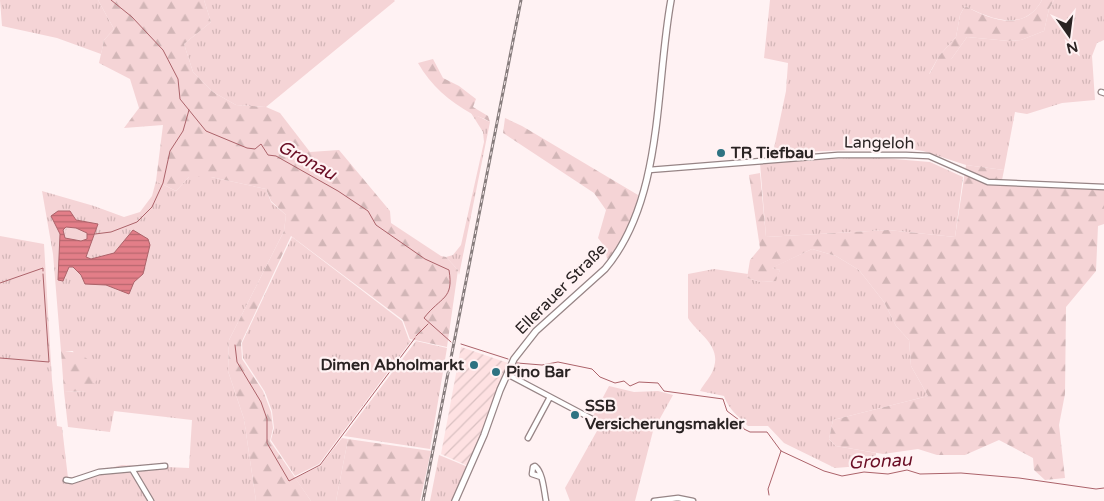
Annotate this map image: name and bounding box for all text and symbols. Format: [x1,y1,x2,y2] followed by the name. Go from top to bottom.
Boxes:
[1044,10,1094,60] north arrow
[1065,38,1080,57] text: N
[844,132,914,154] street label: Langeloh
[274,135,341,185] water label: Gronau
[730,143,814,163] place label: TR Tiefbau
[715,147,727,159] marker: TR Tiefbau
[511,239,611,339] street label: Ellerauer Straße
[320,355,465,375] place label: Dimen Abholmarkt
[468,359,480,371] marker: Dimen Abholmarkt
[506,362,571,382] place label: Pino Bar
[490,366,502,378] marker: Pino Bar
[585,396,745,434] place label: SSB Versicherungsmakler
[569,409,581,421] marker: SSB Versicherungsmakler
[848,448,913,474] water label: Gronau

